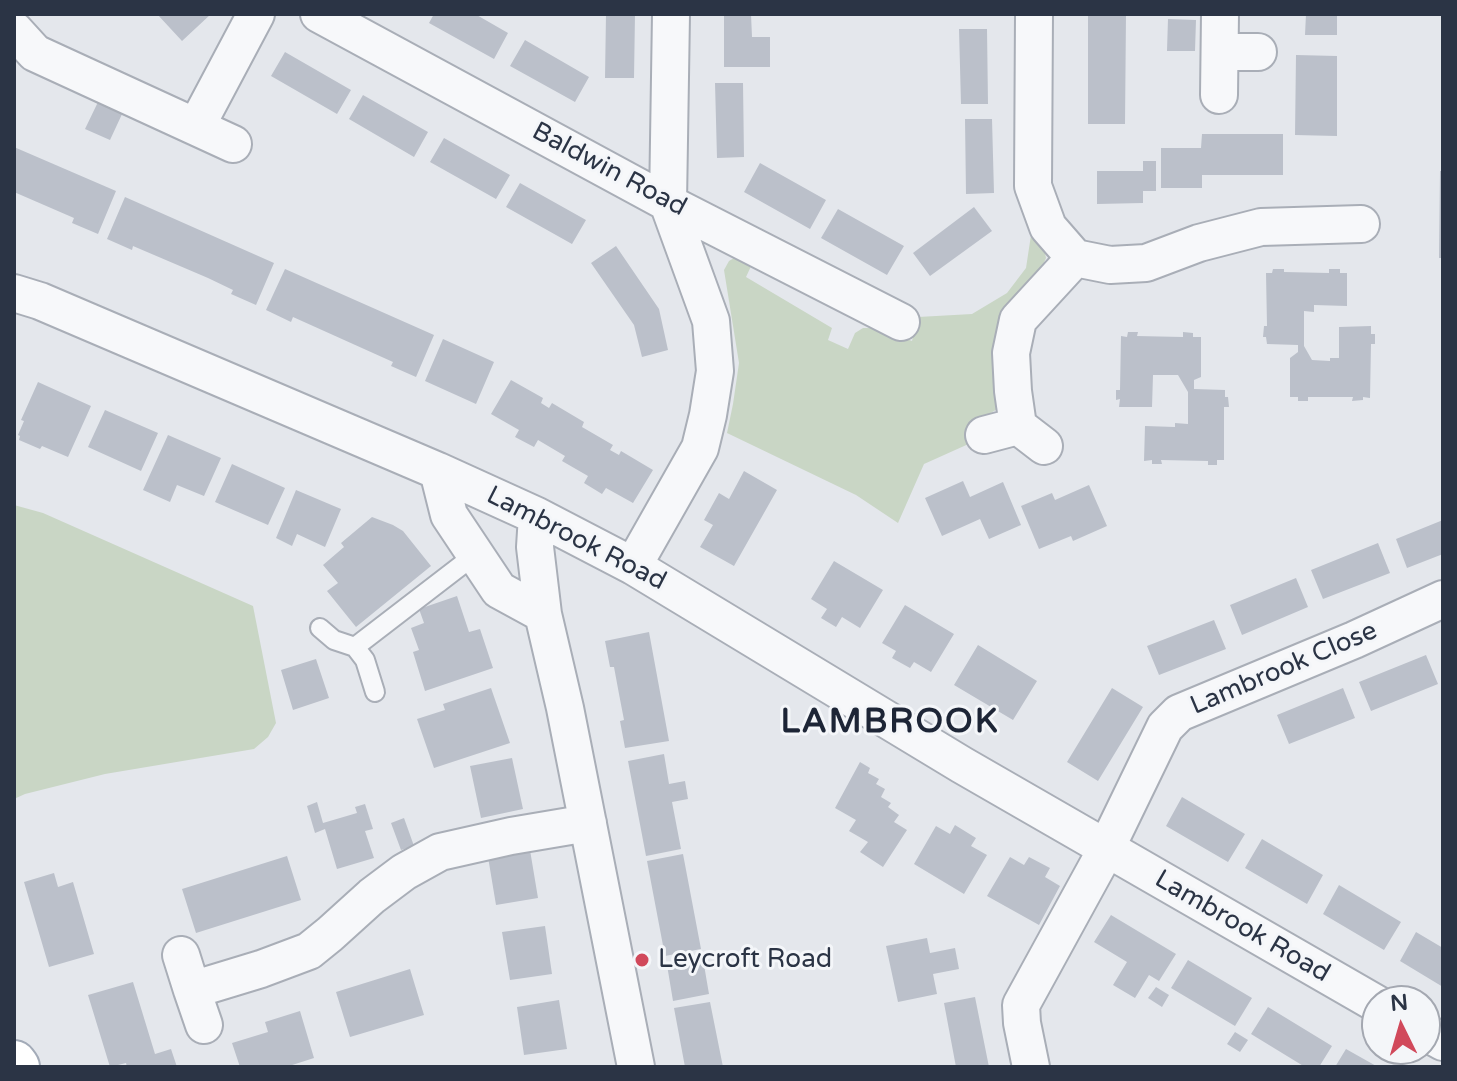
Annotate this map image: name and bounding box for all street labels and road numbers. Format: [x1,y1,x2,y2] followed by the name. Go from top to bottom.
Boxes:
[526,116,692,224] street label: Baldwin Road
[481,480,671,598] street label: Lambrook Road
[1186,616,1382,722] street label: Lambrook Close
[1149,864,1335,990] street label: Lambrook Road

